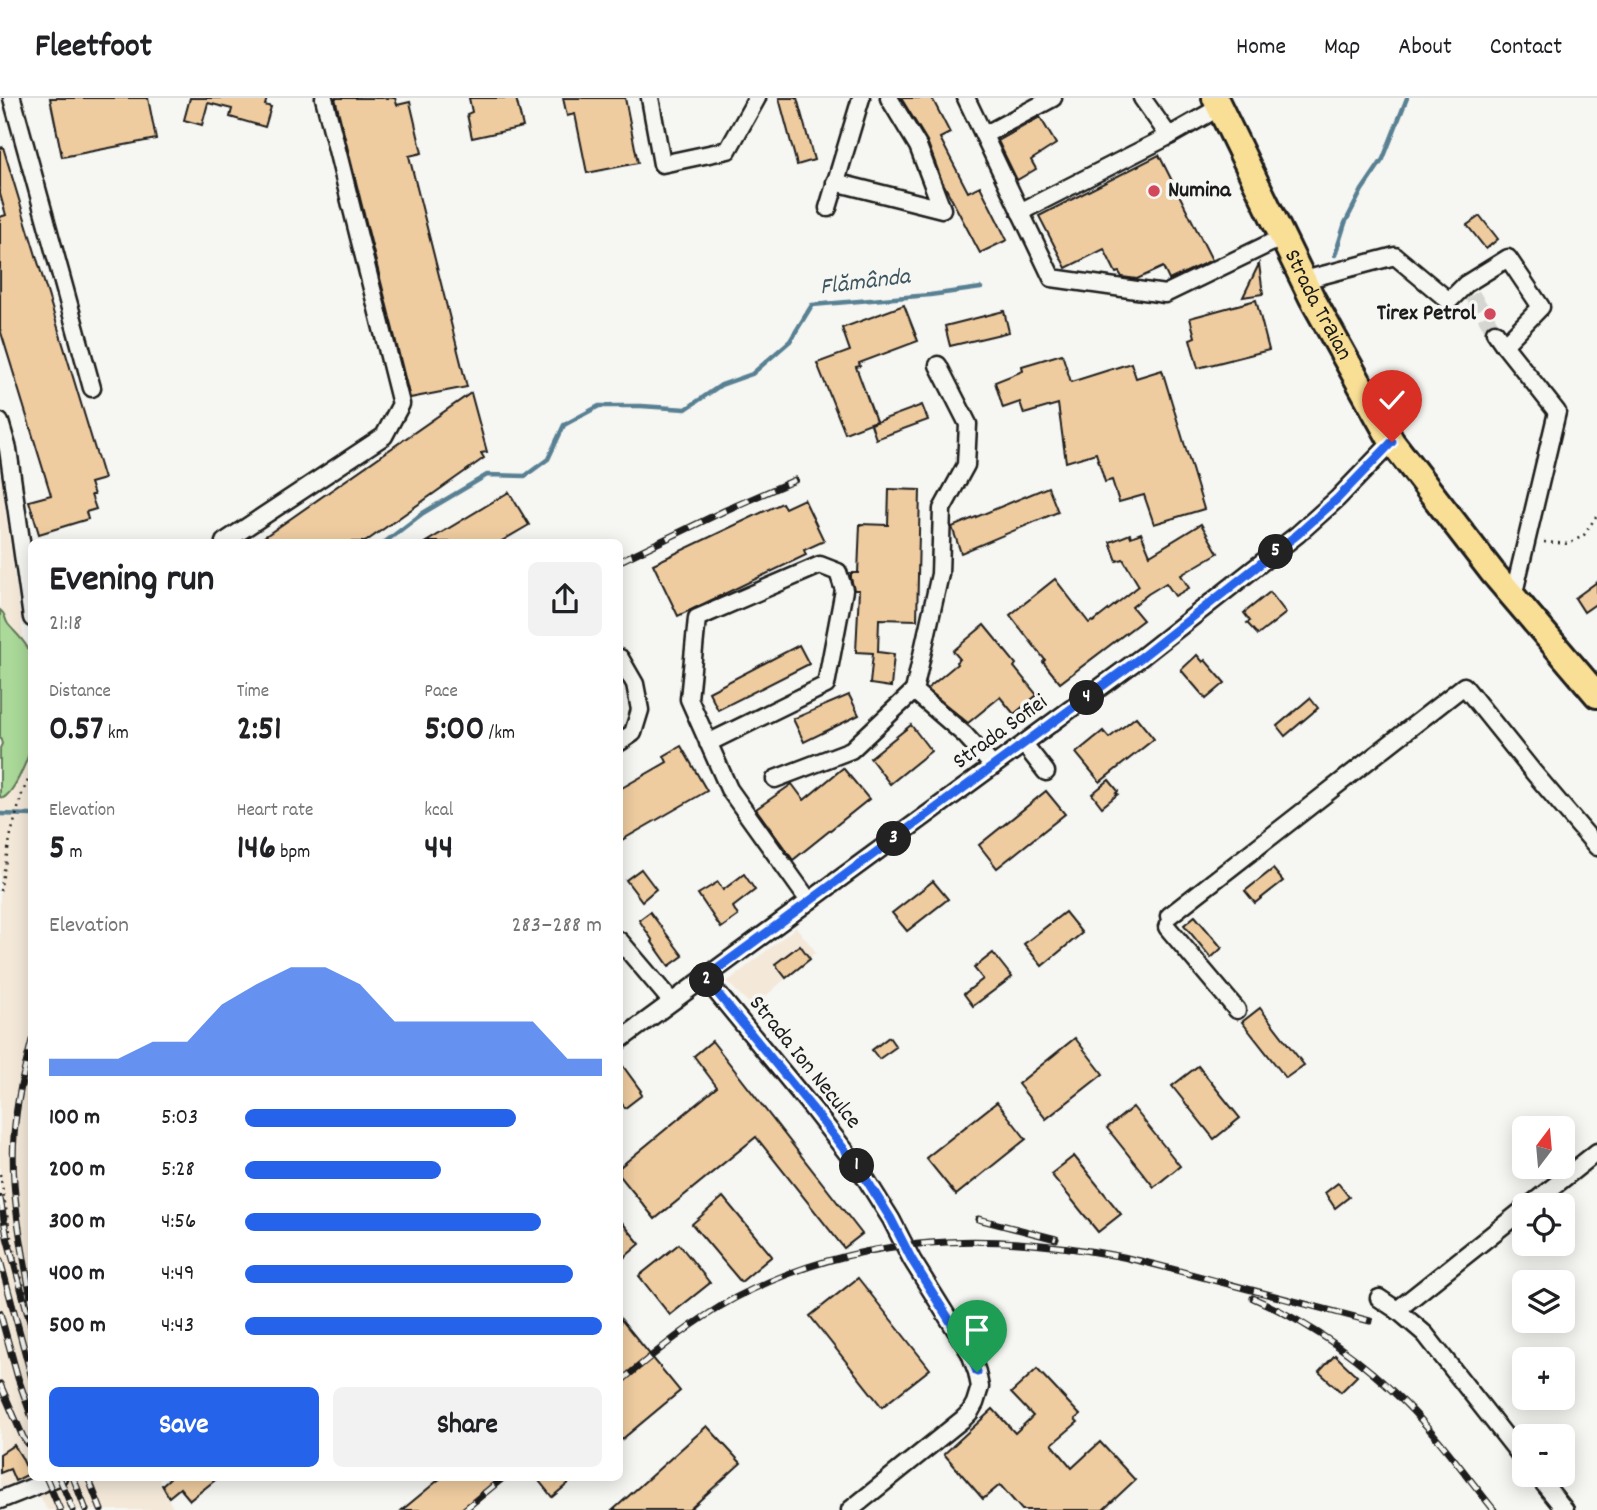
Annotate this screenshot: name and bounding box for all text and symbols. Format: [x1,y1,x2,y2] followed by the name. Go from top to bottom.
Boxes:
[35,25,152,72] text: Fleetfoot
[1236,31,1286,65] text: Home
[1324,31,1360,65] text: Map
[1398,31,1452,65] text: About
[1490,31,1562,65] text: Contact
[1168,175,1232,208] place label: Numina
[1146,183,1162,199] marker: Numina
[1275,244,1360,367] street label: Strada Trаian
[818,260,914,305] water label: Flămânda
[1377,298,1477,331] place label: Tirex Petrol
[1482,306,1498,322] marker: Tirex Petrol
[1362,370,1422,442] pin
[1373,381,1411,419] icon: check
[1258,534,1294,570] pin: 5
[1271,538,1280,565] text: 5
[49,554,214,609] text: Evening run
[528,562,602,636] button: share
[49,608,82,641] text: 21:18
[49,679,111,706] text: Distance
[237,679,269,706] text: Time
[424,679,458,706] text: Pace
[1070,680,1104,716] pin: 4
[1083,684,1090,711] text: 4
[947,687,1055,779] street label: Strada Sofiei
[49,706,104,756] text: 0.57
[237,706,282,756] text: 2:51
[424,706,485,756] text: 5:00
[104,721,129,748] text: km
[485,721,515,748] text: /km
[49,798,115,825] text: Elevation
[237,798,313,825] text: Heart rate
[424,798,453,825] text: kcal
[876,822,912,856] pin: 3
[49,825,65,875] text: 5
[237,825,276,875] text: 146
[424,825,453,875] text: 44
[889,825,898,852] text: 3
[65,840,83,867] text: m
[276,840,310,867] text: bpm
[49,910,129,943] text: Elevation
[512,910,602,943] text: 283–288 m
[690,962,724,998] pin: 2
[702,966,711,993] text: 2
[740,989,868,1137] street label: Strada Ion Neculce
[49,1102,100,1135] text: 100 m
[161,1102,198,1135] text: 5:03
[1512,1116,1575,1180] north arrow
[1512,1116,1575,1487] map controls
[840,1148,874,1184] pin: 1
[854,1152,859,1179] text: 1
[49,1154,105,1187] text: 200 m
[161,1154,195,1187] text: 5:28
[1512,1193,1575,1256] button: locate
[49,1206,105,1239] text: 300 m
[161,1206,196,1239] text: 4:56
[49,1258,105,1291] text: 400 m
[161,1258,194,1291] text: 4:49
[1512,1270,1575,1333] button: layers
[947,1300,1007,1372] pin
[49,1310,106,1343] text: 500 m
[161,1310,194,1343] text: 4:43
[958,1311,996,1349] icon: arrive
[1512,1347,1575,1410] button: +
[49,1387,319,1467] button: Save
[333,1387,602,1467] button: Share
[1512,1424,1575,1487] button: −

